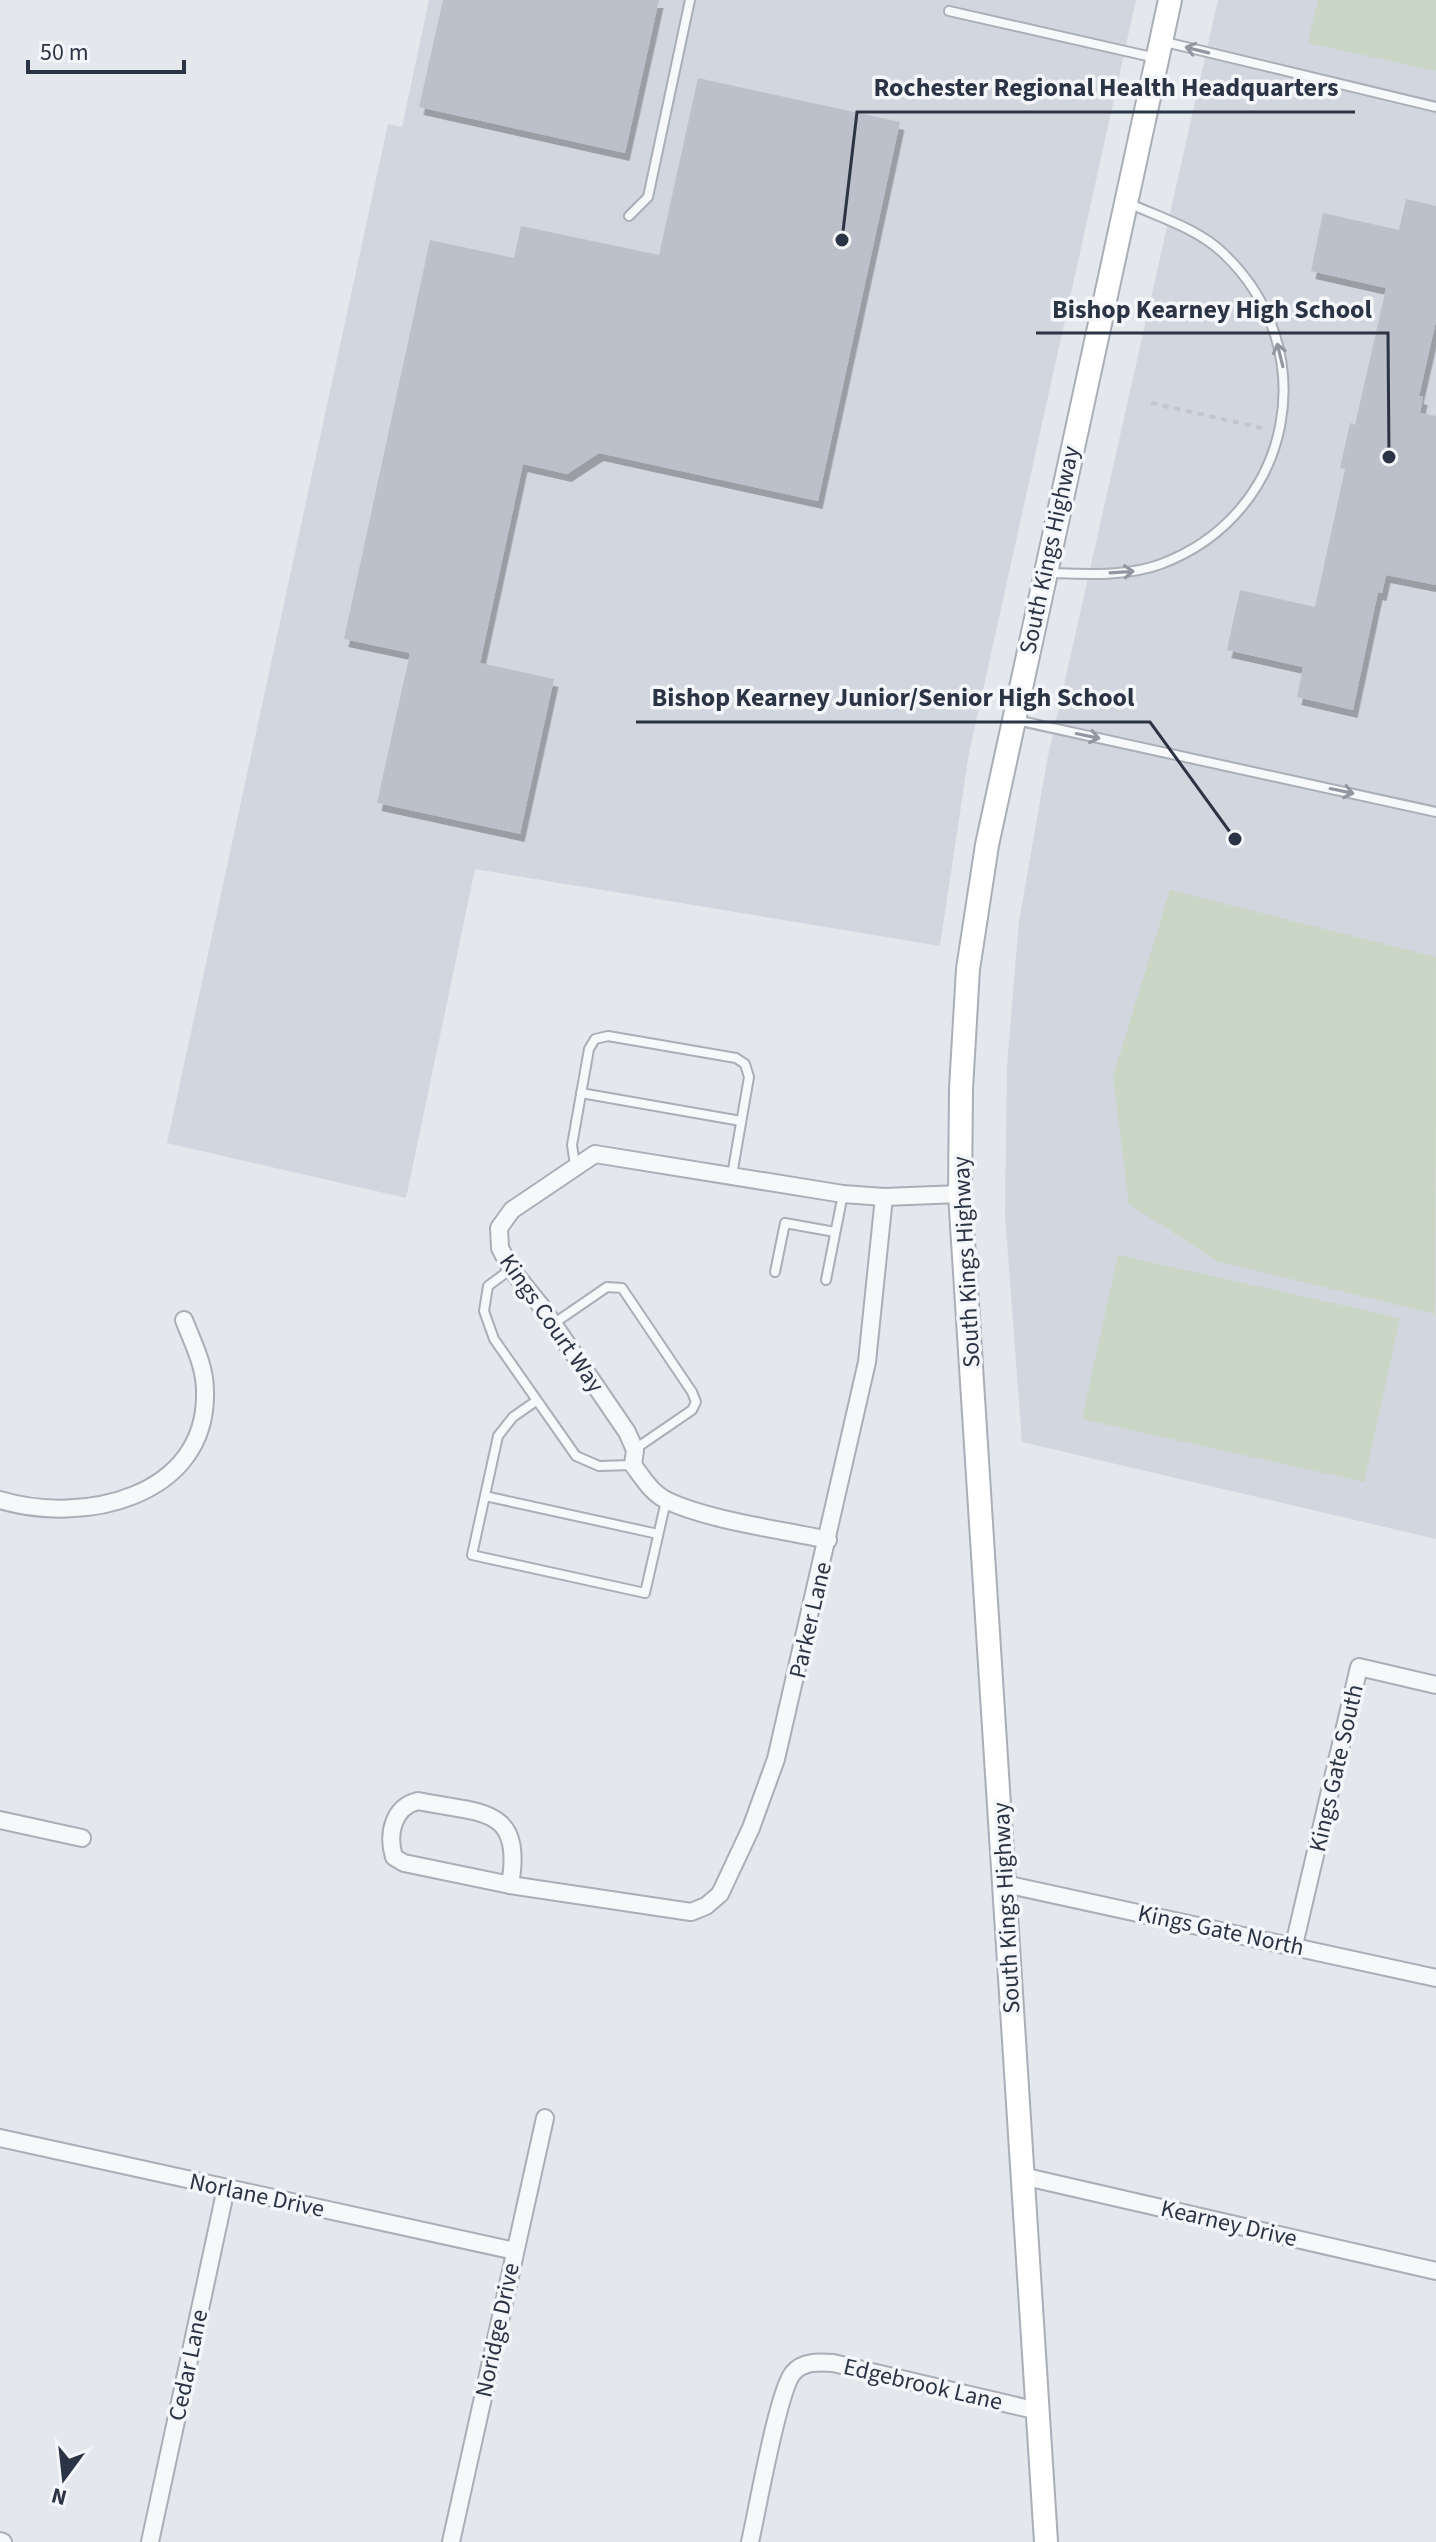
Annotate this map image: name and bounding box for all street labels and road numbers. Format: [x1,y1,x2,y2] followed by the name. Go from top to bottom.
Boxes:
[1010,443,1089,657] street label: South Kings Highway
[943,1155,990,1369] street label: South Kings Highway
[491,1247,613,1400] street label: Kings Court Way
[780,1559,841,1682] street label: Parker Lane
[1300,1681,1373,1855] street label: Kings Gate South
[983,1801,1030,2015] street label: South Kings Highway
[1135,1896,1307,1965] street label: Kings Gate North
[186,2164,328,2227] street label: Norlane Drive
[1157,2191,1300,2256] street label: Kearney Drive
[466,2260,529,2401] street label: Noridge Drive
[160,2306,217,2424] street label: Cedar Lane
[840,2349,1006,2420] street label: Edgebrook Lane

